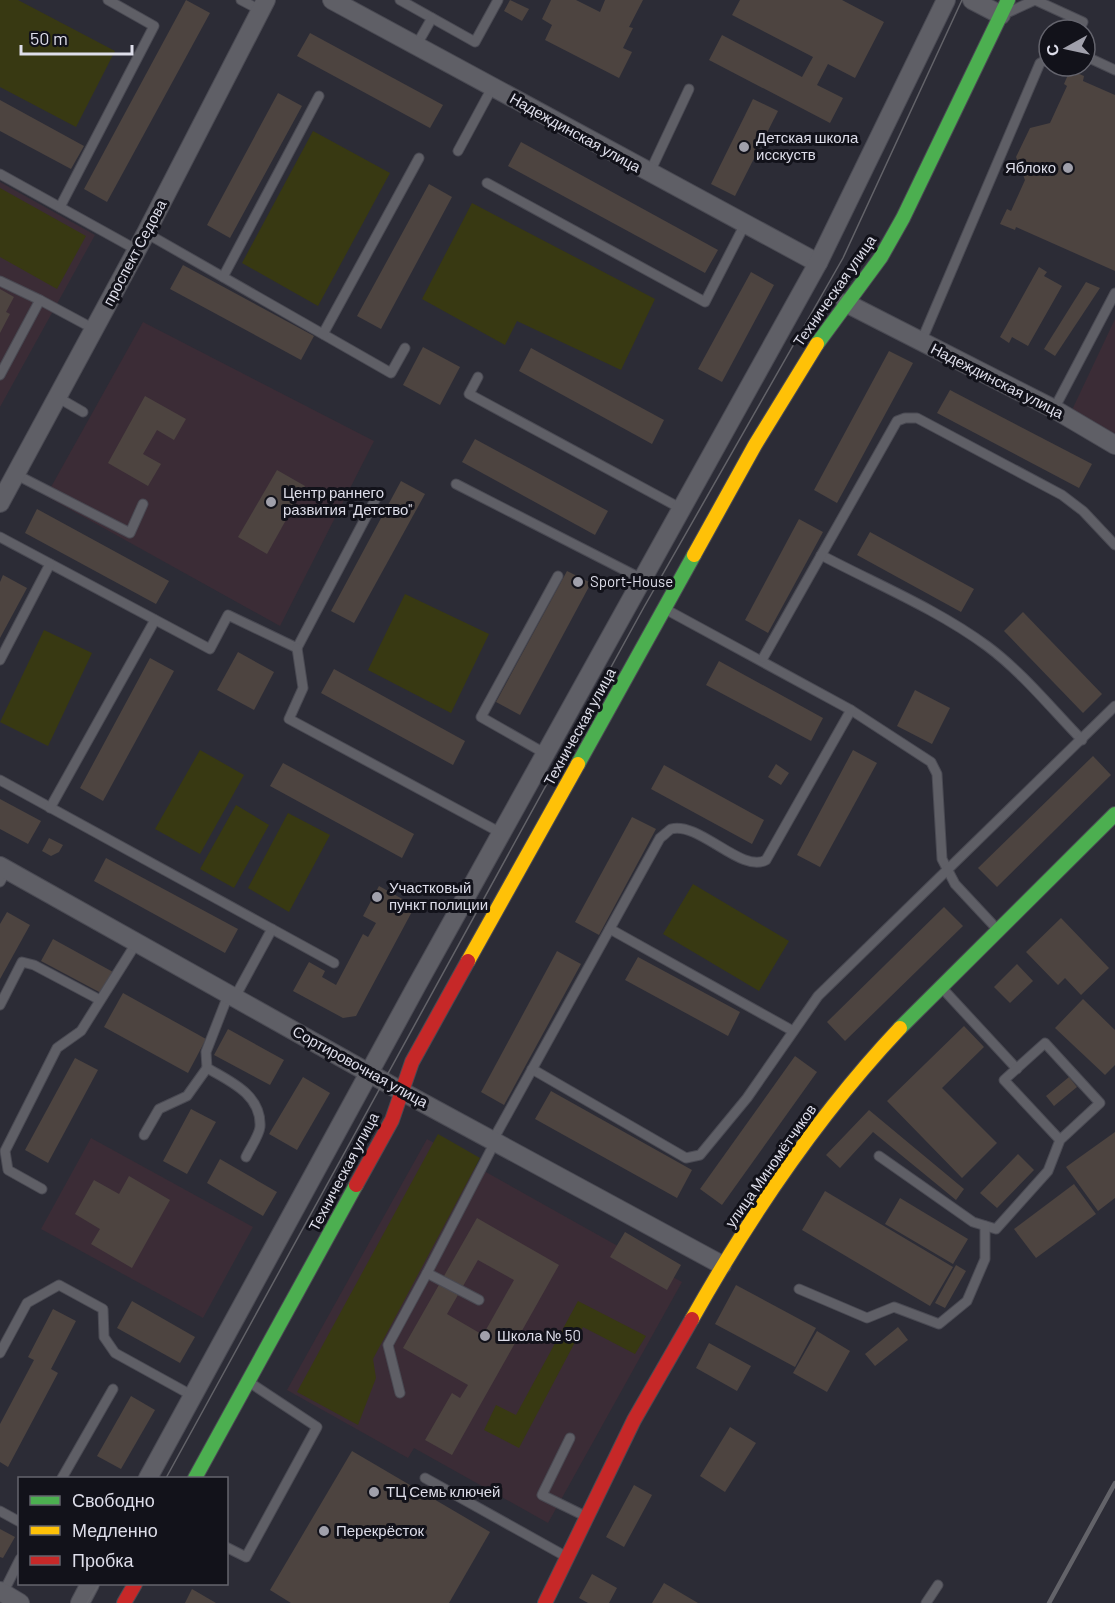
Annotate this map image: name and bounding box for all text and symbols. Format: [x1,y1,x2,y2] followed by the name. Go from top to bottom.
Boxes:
[21,18,132,56] scale bar
[1037,18,1097,78] north arrow
[30,27,68,49] text: 50 m
[1041,43,1062,57] text: С
[507,89,645,176] street label: Надеждинская улица
[756,128,859,163] place label: Детская школа исскуств
[737,140,751,154] marker: Детская школа исскуств
[1005,158,1056,176] place label: Яблоко
[1061,161,1075,175] marker: Яблоко
[99,196,170,309] street label: проспект Седова
[789,231,880,350] street label: Техническая улица
[928,339,1067,422] street label: Надеждинская улица
[283,483,412,518] place label: Центр раннего развития "Детство"
[264,495,278,509] marker: Центр раннего развития "Детство"
[590,572,673,590] place label: Sport-House
[571,575,585,589] marker: Sport-House
[539,664,619,788] street label: Техническая улица
[389,878,488,913] place label: Участковый пункт полиции
[370,890,384,904] marker: Участковый пункт полиции
[290,1021,432,1111] street label: Сортировочная улица
[721,1100,820,1231] street label: улица Миномётчиков
[304,1109,382,1234] street label: Техническая улица
[497,1326,581,1344] place label: Школа № 50
[478,1329,492,1343] marker: Школа № 50
[18,1477,228,1585] legend
[386,1482,501,1500] place label: ТЦ Семь ключей
[367,1485,381,1499] marker: ТЦ Семь ключей
[72,1489,155,1511] text: Свободно
[72,1519,158,1541] text: Медленно
[336,1521,425,1539] place label: Перекрёсток
[317,1524,331,1538] marker: Перекрёсток
[72,1549,135,1571] text: Пробка

